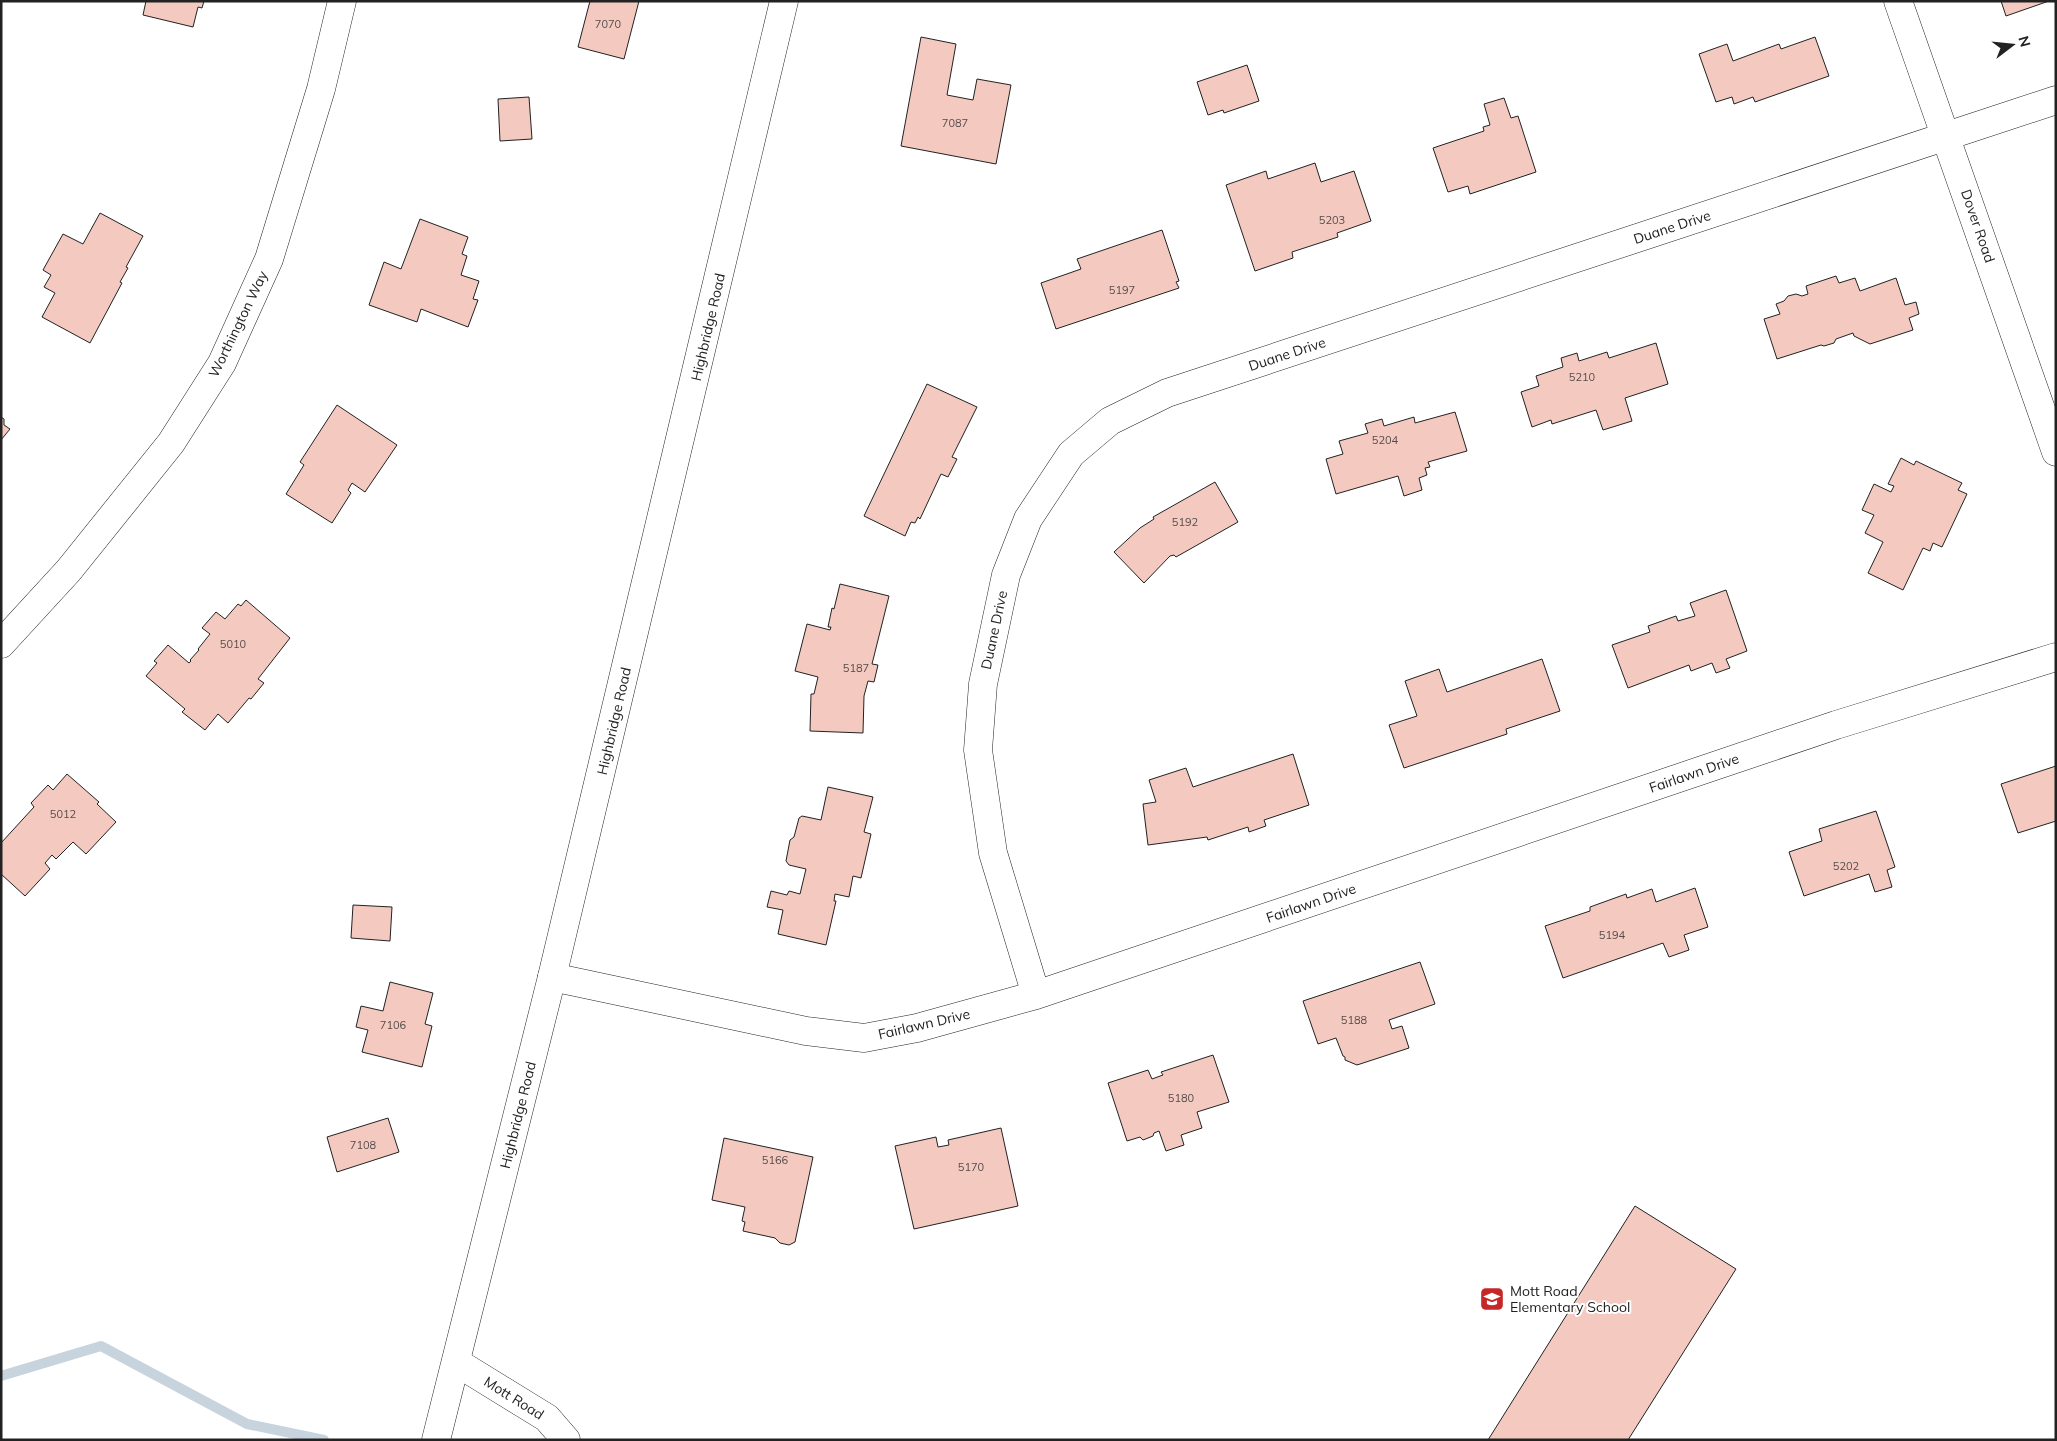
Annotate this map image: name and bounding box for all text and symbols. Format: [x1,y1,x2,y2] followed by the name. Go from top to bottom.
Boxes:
[595,17,622,31] house number: 7070
[1987,20,2037,70] north arrow
[2014,34,2035,49] text: N
[942,116,968,130] house number: 7087
[1957,187,1999,265] street label: Dover Road
[1631,206,1713,248] street label: Duane Drive
[1319,213,1345,227] house number: 5203
[204,267,272,380] street label: Worthington Way
[687,271,729,383] street label: Highbridge Road
[1109,283,1135,297] house number: 5197
[1246,333,1328,375] street label: Duane Drive
[1569,370,1596,384] house number: 5210
[1372,433,1399,447] house number: 5204
[1172,515,1199,529] house number: 5192
[977,589,1011,671] street label: Duane Drive
[220,637,247,651] house number: 5010
[843,661,869,675] house number: 5187
[593,665,635,777] street label: Highbridge Road
[1647,749,1741,797] street label: Fairlawn Drive
[50,807,77,821] house number: 5012
[1833,859,1860,873] house number: 5202
[1264,879,1358,927] street label: Fairlawn Drive
[1599,928,1626,942] house number: 5194
[876,1005,972,1043] street label: Fairlawn Drive
[1341,1013,1368,1027] house number: 5188
[380,1018,407,1032] house number: 7106
[496,1059,540,1171] street label: Highbridge Road
[1168,1091,1195,1105] house number: 5180
[350,1138,377,1152] house number: 7108
[762,1153,789,1167] house number: 5166
[958,1160,985,1174] house number: 5170
[1510,1282,1630,1316] place label: Mott Road Elementary School
[1479,1286,1505,1312] school or university icon: Mott Road Elementary School
[481,1372,547,1424] street label: Mott Road

